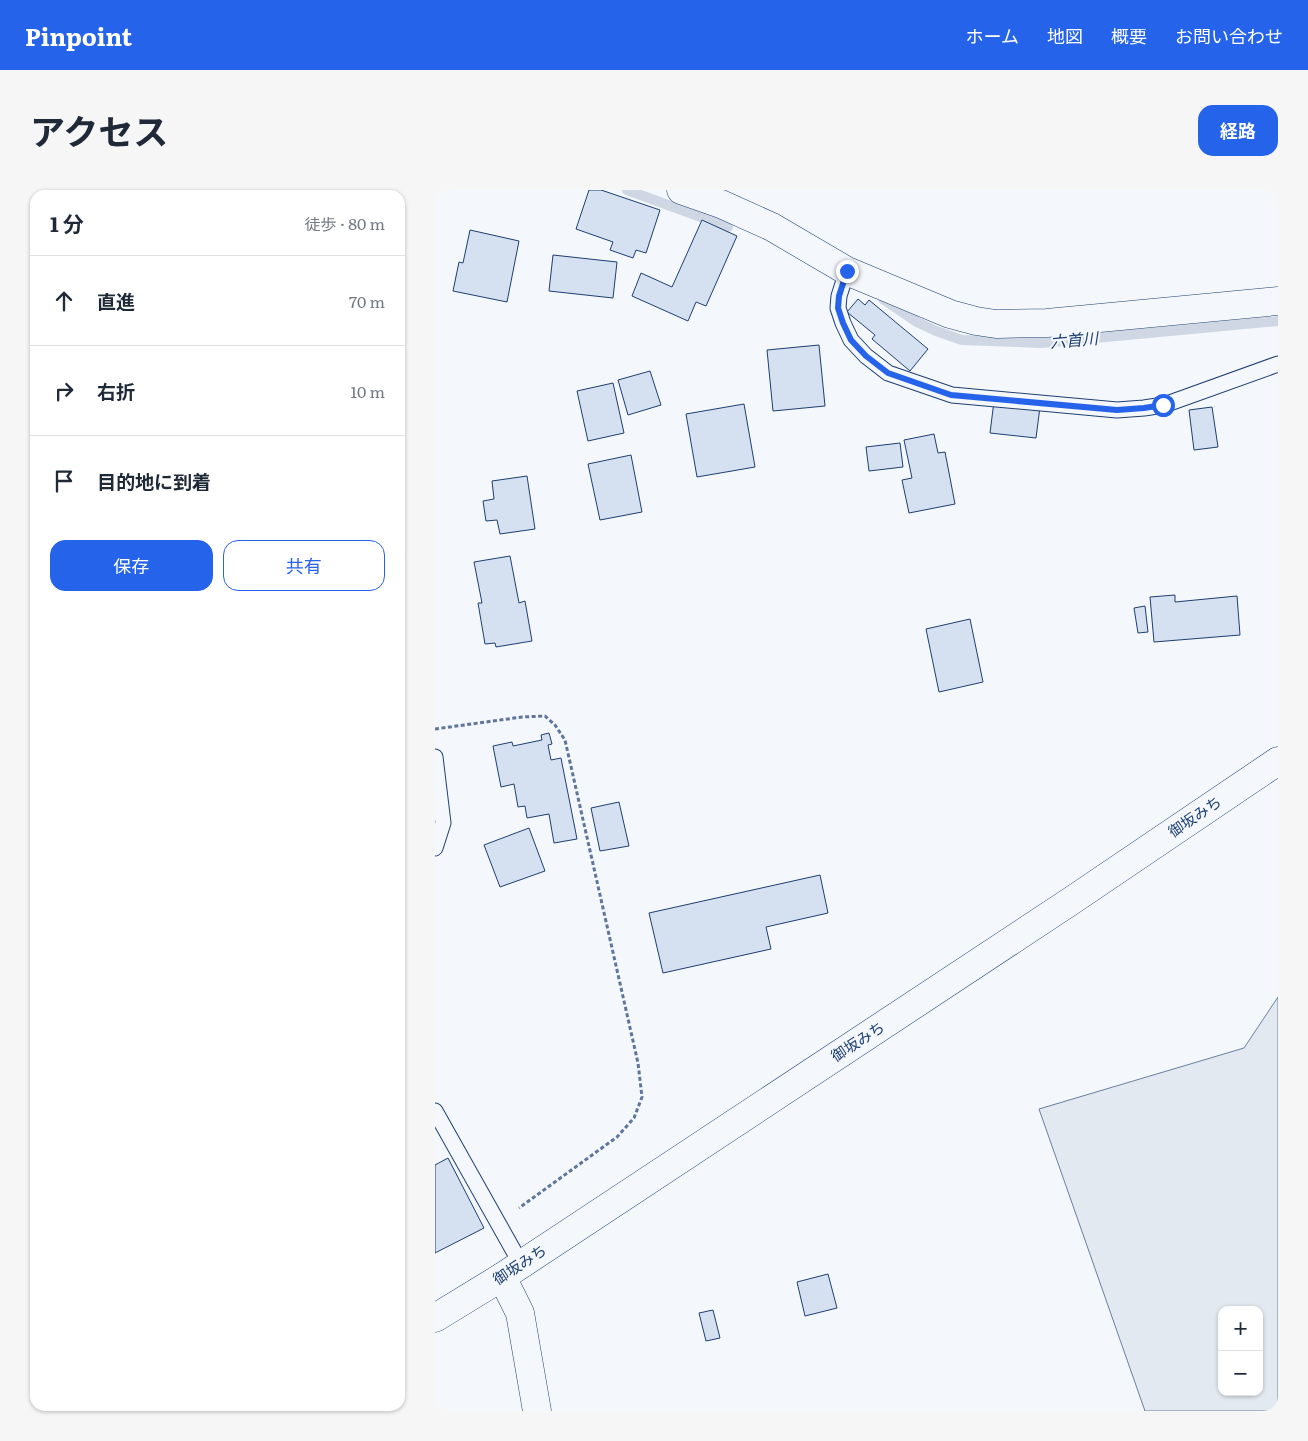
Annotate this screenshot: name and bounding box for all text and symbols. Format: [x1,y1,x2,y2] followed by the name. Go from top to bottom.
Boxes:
[25,18,132,53] text: Pinpoint
[966,22,1019,49] text: ホーム
[1047,22,1083,49] text: 地図
[1111,22,1147,49] text: 概要
[1175,22,1283,49] text: お問い合わせ
[30,104,168,156] text: アクセス
[1198,105,1278,156] button: 経路
[50,207,84,238] text: 1 分
[304,211,385,235] text: 徒歩 · 80 m
[836,260,859,283] route end
[50,287,78,315] icon: ahead
[97,287,135,315] text: 直進
[349,289,385,313] text: 70 m
[1049,325,1101,353] water label: 六首川
[50,377,78,405] icon: right
[97,377,135,405] text: 右折
[351,379,385,403] text: 10 m
[1152,394,1175,417] route start
[50,467,78,495] icon: arrive
[97,467,211,495] text: 目的地に到着
[50,540,213,591] button: 保存
[223,540,385,591] button: 共有
[1163,789,1225,842] street label: 御坂みち
[826,1015,889,1067] street label: 御坂みち
[488,1238,551,1290] street label: 御坂みち
[1218,1306,1263,1396] map controls
[1218,1306,1263,1351] button: +
[1218,1351,1263,1396] button: −

